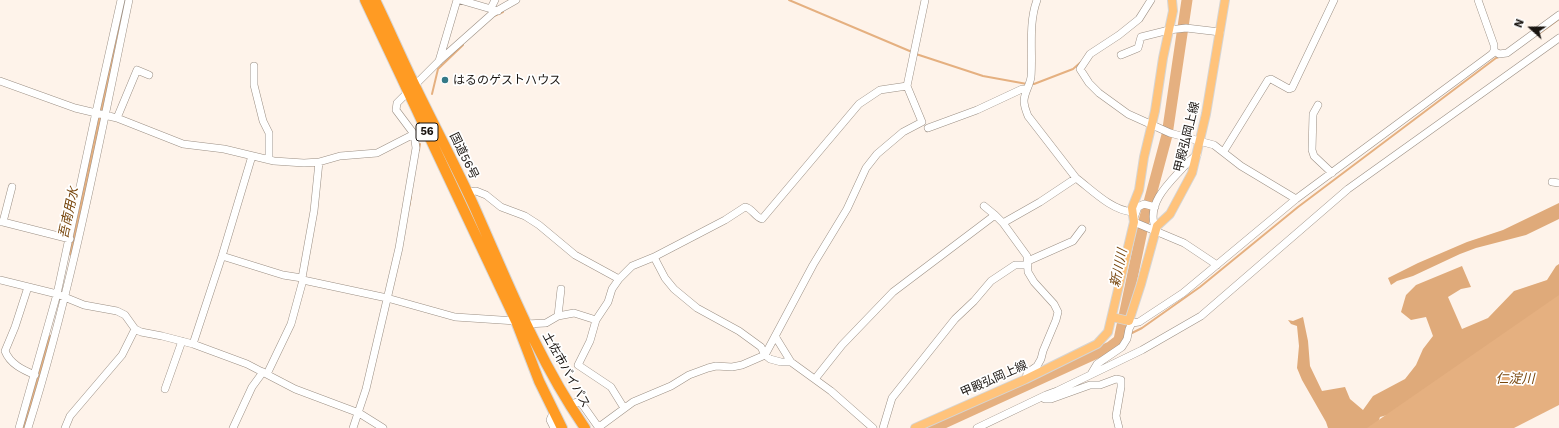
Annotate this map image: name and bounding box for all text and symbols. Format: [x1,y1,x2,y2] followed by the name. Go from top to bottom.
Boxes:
[1511,8,1551,48] north arrow
[1512,17,1527,30] text: N
[453,73,561,87] place label: はるのゲストハウス
[440,75,450,85] marker: はるのゲストハウス
[1171,100,1203,174] street label: 甲殿弘岡上線
[416,123,438,141] road number: 56
[447,130,481,182] street label: 国道56号
[56,186,82,240] water label: 吾南用水
[1107,247,1131,289] water label: 新川川
[539,330,593,410] street label: 土佐市バイパス
[958,358,1030,400] street label: 甲殿弘岡上線
[1496,371,1534,387] water label: 仁淀川

